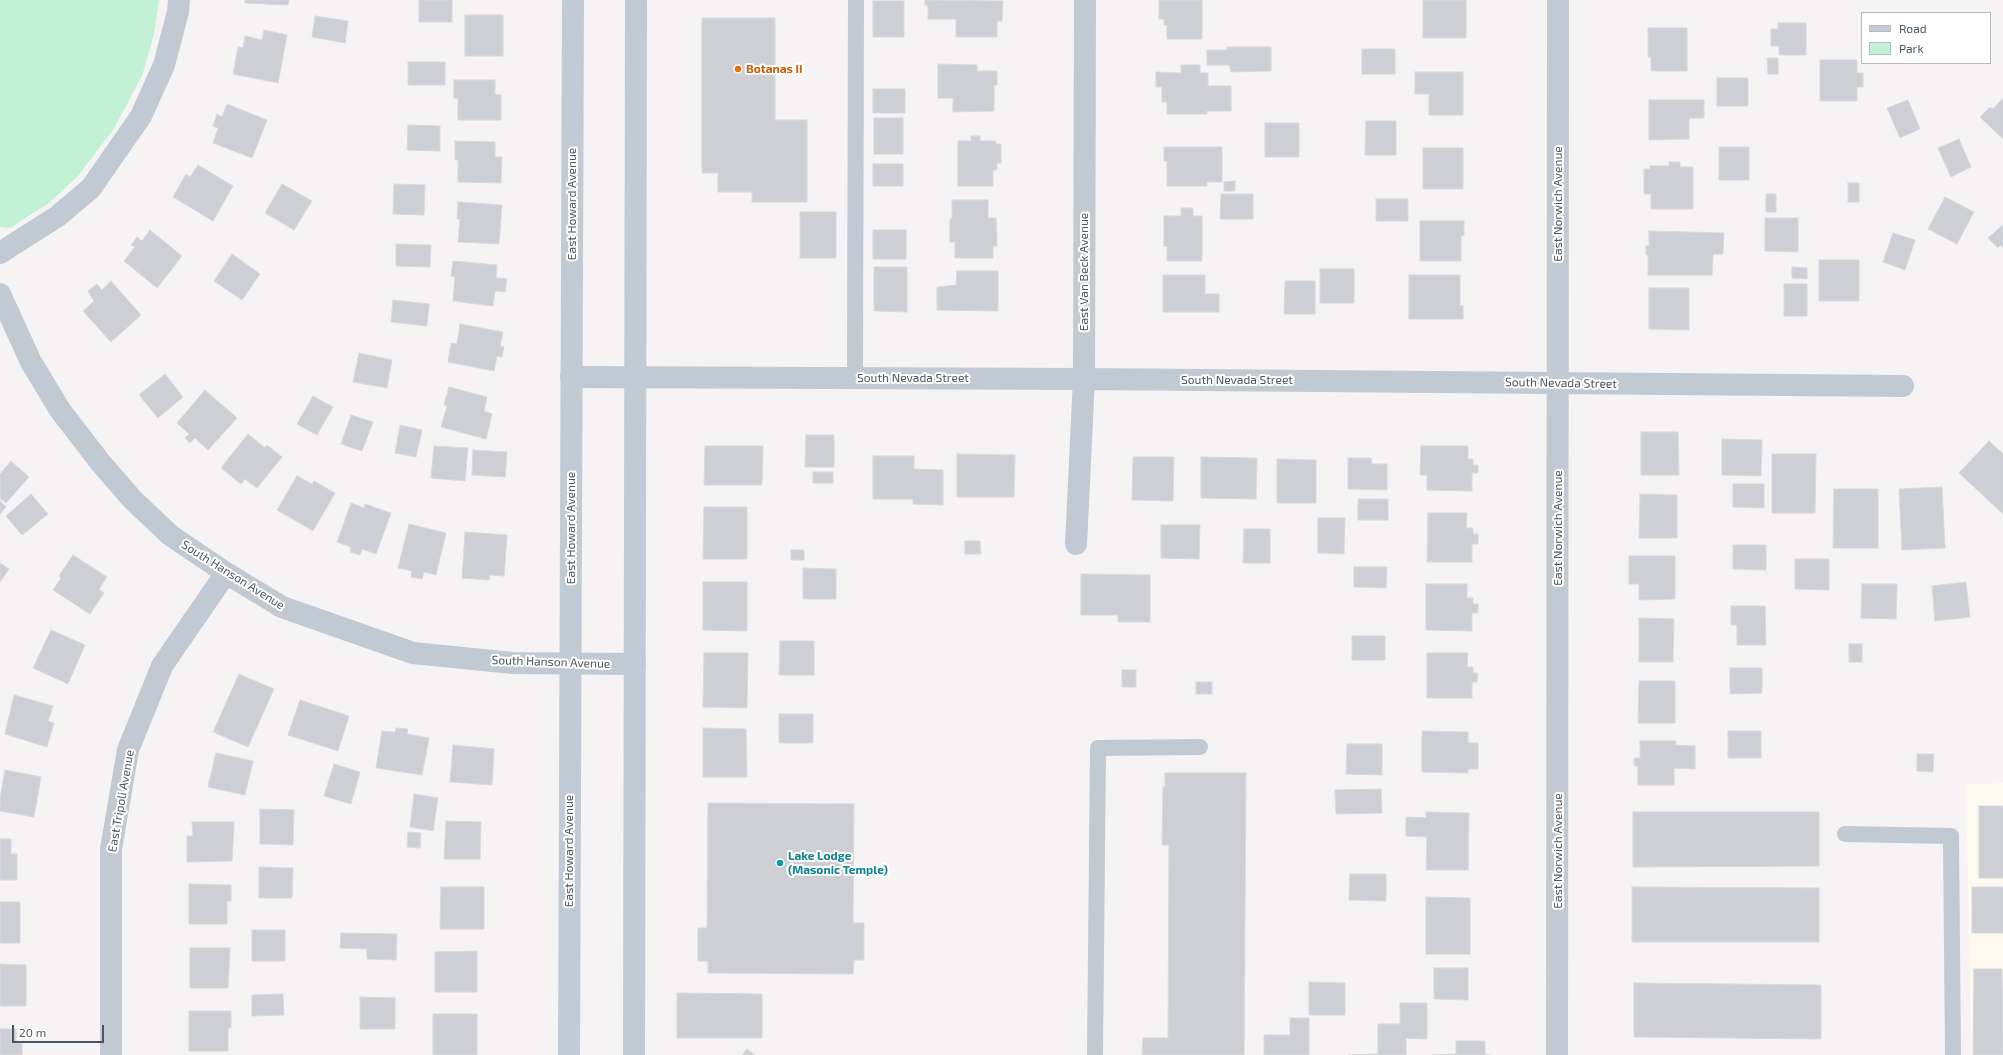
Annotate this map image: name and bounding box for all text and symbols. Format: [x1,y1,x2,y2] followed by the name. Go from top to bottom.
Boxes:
[1861,12,1991,64] legend
[1899,21,1927,35] text: Road
[1899,41,1924,55] text: Park
[746,62,803,76] place label: Botanas II
[733,64,743,74] marker: Botanas II
[1551,146,1565,262] street label: East Norwich Avenue
[565,148,579,260] street label: East Howard Avenue
[1077,213,1091,331] street label: East Van Beck Avenue
[857,371,969,385] street label: South Nevada Street
[1181,373,1293,387] street label: South Nevada Street
[1505,375,1617,391] street label: South Nevada Street
[1551,470,1565,586] street label: East Norwich Avenue
[564,472,578,584] street label: East Howard Avenue
[179,537,287,613] street label: South Hanson Avenue
[491,653,611,671] street label: South Hanson Avenue
[105,749,137,853] street label: East Tripoli Avenue
[1551,793,1565,909] street label: East Norwich Avenue
[562,795,576,907] street label: East Howard Avenue
[788,849,888,877] place label: Lake Lodge (Masonic Temple)
[775,858,785,868] marker: Lake Lodge (Masonic Temple)
[14,1017,106,1043] scale bar
[19,1025,46,1039] text: 20 m

